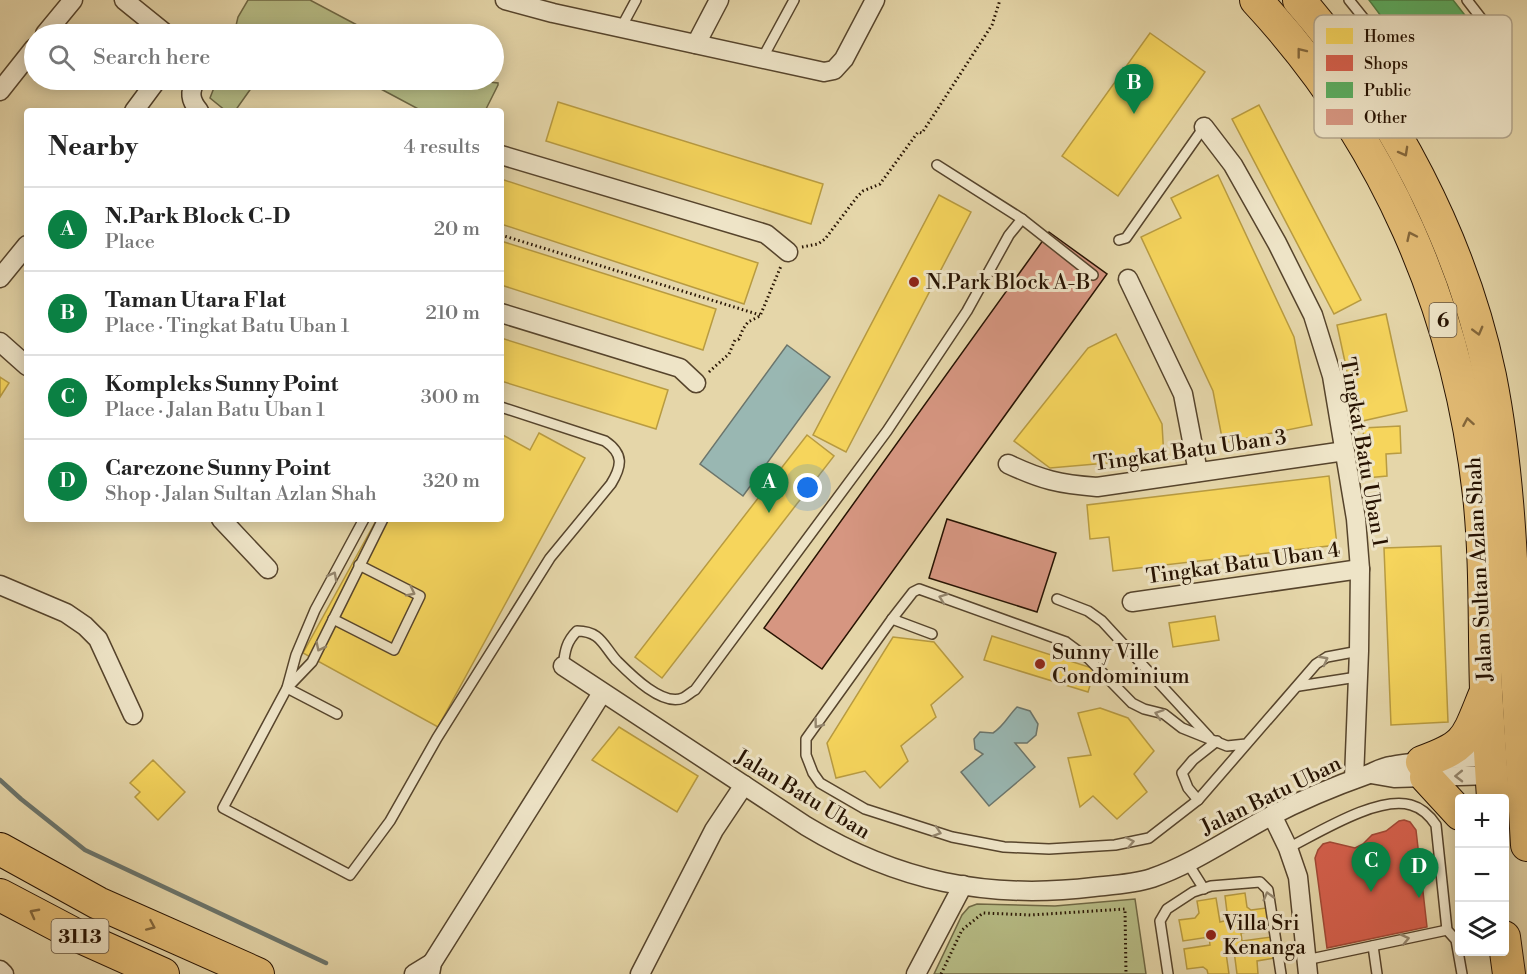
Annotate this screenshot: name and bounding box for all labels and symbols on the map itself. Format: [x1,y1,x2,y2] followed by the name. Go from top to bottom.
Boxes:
[1314,15,1512,138] legend
[1364,27,1415,47] text: Homes
[1297,47,1308,58] one-way arrow
[1364,54,1408,74] text: Shops
[1114,64,1154,114] pin: B
[1364,81,1411,101] text: Public
[1364,108,1407,128] text: Other
[1397,145,1408,156] one-way arrow
[1407,232,1419,243] one-way arrow
[926,270,1090,296] place label: N.Park Block A-B
[907,275,921,289] marker: N.Park Block A-B
[1430,303,1456,337] road number: 6
[1471,326,1483,336] one-way arrow
[1334,355,1392,549] street label: Tingkat Batu Uban 1
[1463,418,1475,427] one-way arrow
[1092,425,1288,477] street label: Tingkat Batu Uban 3
[1461,456,1499,683] street label: Jalan Sultan Azlan Shah
[750,464,788,513] pin: A
[793,473,822,502] your location
[1145,538,1342,590] street label: Tingkat Batu Uban 4
[326,571,338,582] one-way arrow
[405,584,416,596] one-way arrow
[938,593,949,605] one-way arrow
[315,640,327,651] one-way arrow
[1052,640,1190,690] place label: Sunny Ville Condominium
[1318,656,1328,667] one-way arrow
[1033,657,1047,671] marker: Sunny Ville Condominium
[1154,708,1165,721] one-way arrow
[815,717,826,728] one-way arrow
[729,744,875,846] street label: Jalan Batu Uban
[1196,750,1346,842] street label: Jalan Batu Uban
[1454,770,1463,783] one-way arrow
[931,825,942,837] one-way arrow
[1125,836,1135,849] one-way arrow
[1352,842,1390,892] pin: C
[1400,848,1438,898] pin: D
[1263,891,1276,901] one-way arrow
[29,908,40,920] one-way arrow
[1222,911,1306,961] place label: Villa Sri Kenanga
[52,919,109,953] road number: 3113
[145,919,156,931] one-way arrow
[1204,928,1218,942] marker: Villa Sri Kenanga
[1399,934,1409,947] one-way arrow

